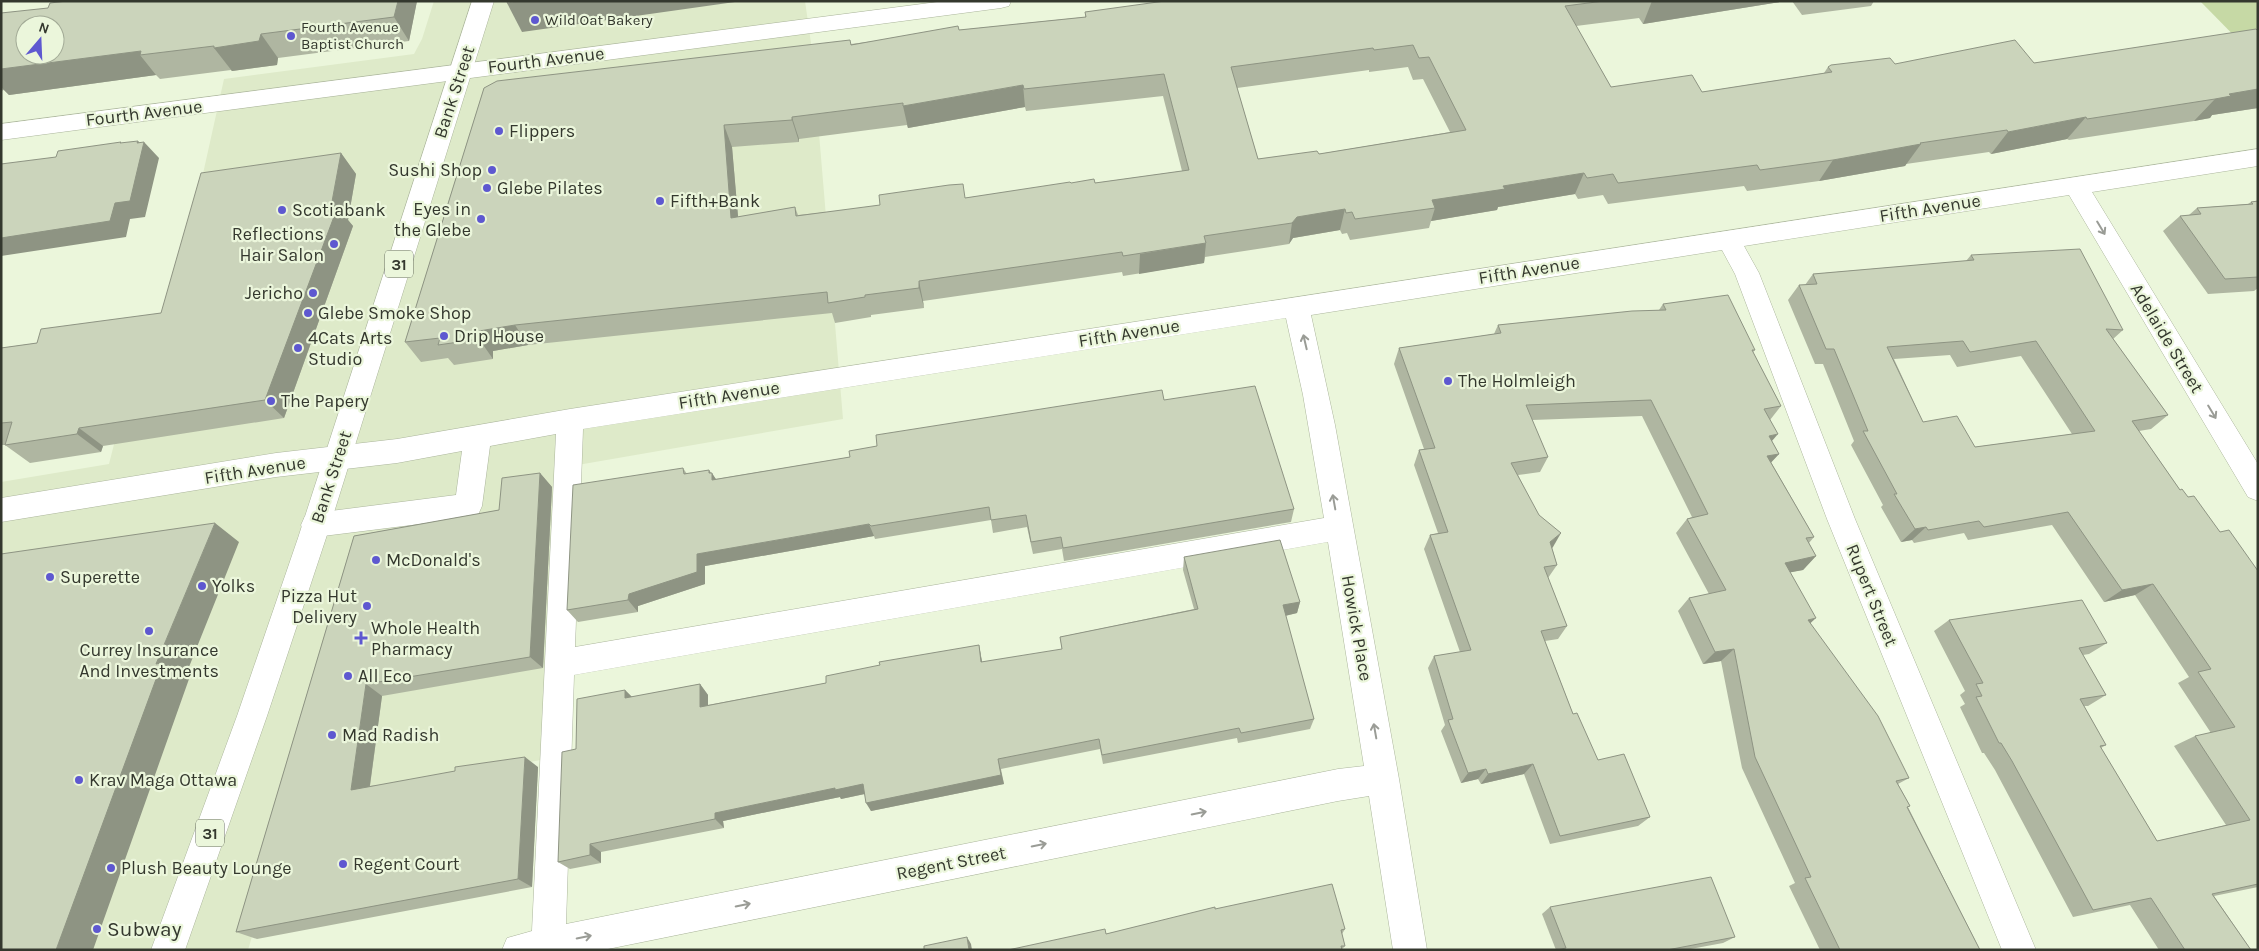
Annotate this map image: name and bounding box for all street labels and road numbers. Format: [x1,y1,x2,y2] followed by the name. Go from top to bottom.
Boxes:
[486,42,606,78] street label: Fourth Avenue
[429,43,479,141] street label: Bank Street
[84,95,204,131] street label: Fourth Avenue
[1878,189,1982,227] street label: Fifth Avenue
[385,250,413,278] road number: 31
[1477,251,1581,289] street label: Fifth Avenue
[2126,279,2209,397] street label: Adelaide Street
[1077,314,1181,352] street label: Fifth Avenue
[677,376,781,414] street label: Fifth Avenue
[306,428,356,526] street label: Bank Street
[203,451,307,489] street label: Fifth Avenue
[1841,541,1903,650] street label: Rupert Street
[1337,573,1377,683] street label: Howick Place
[196,820,224,846] road number: 31
[894,842,1008,884] street label: Regent Street

